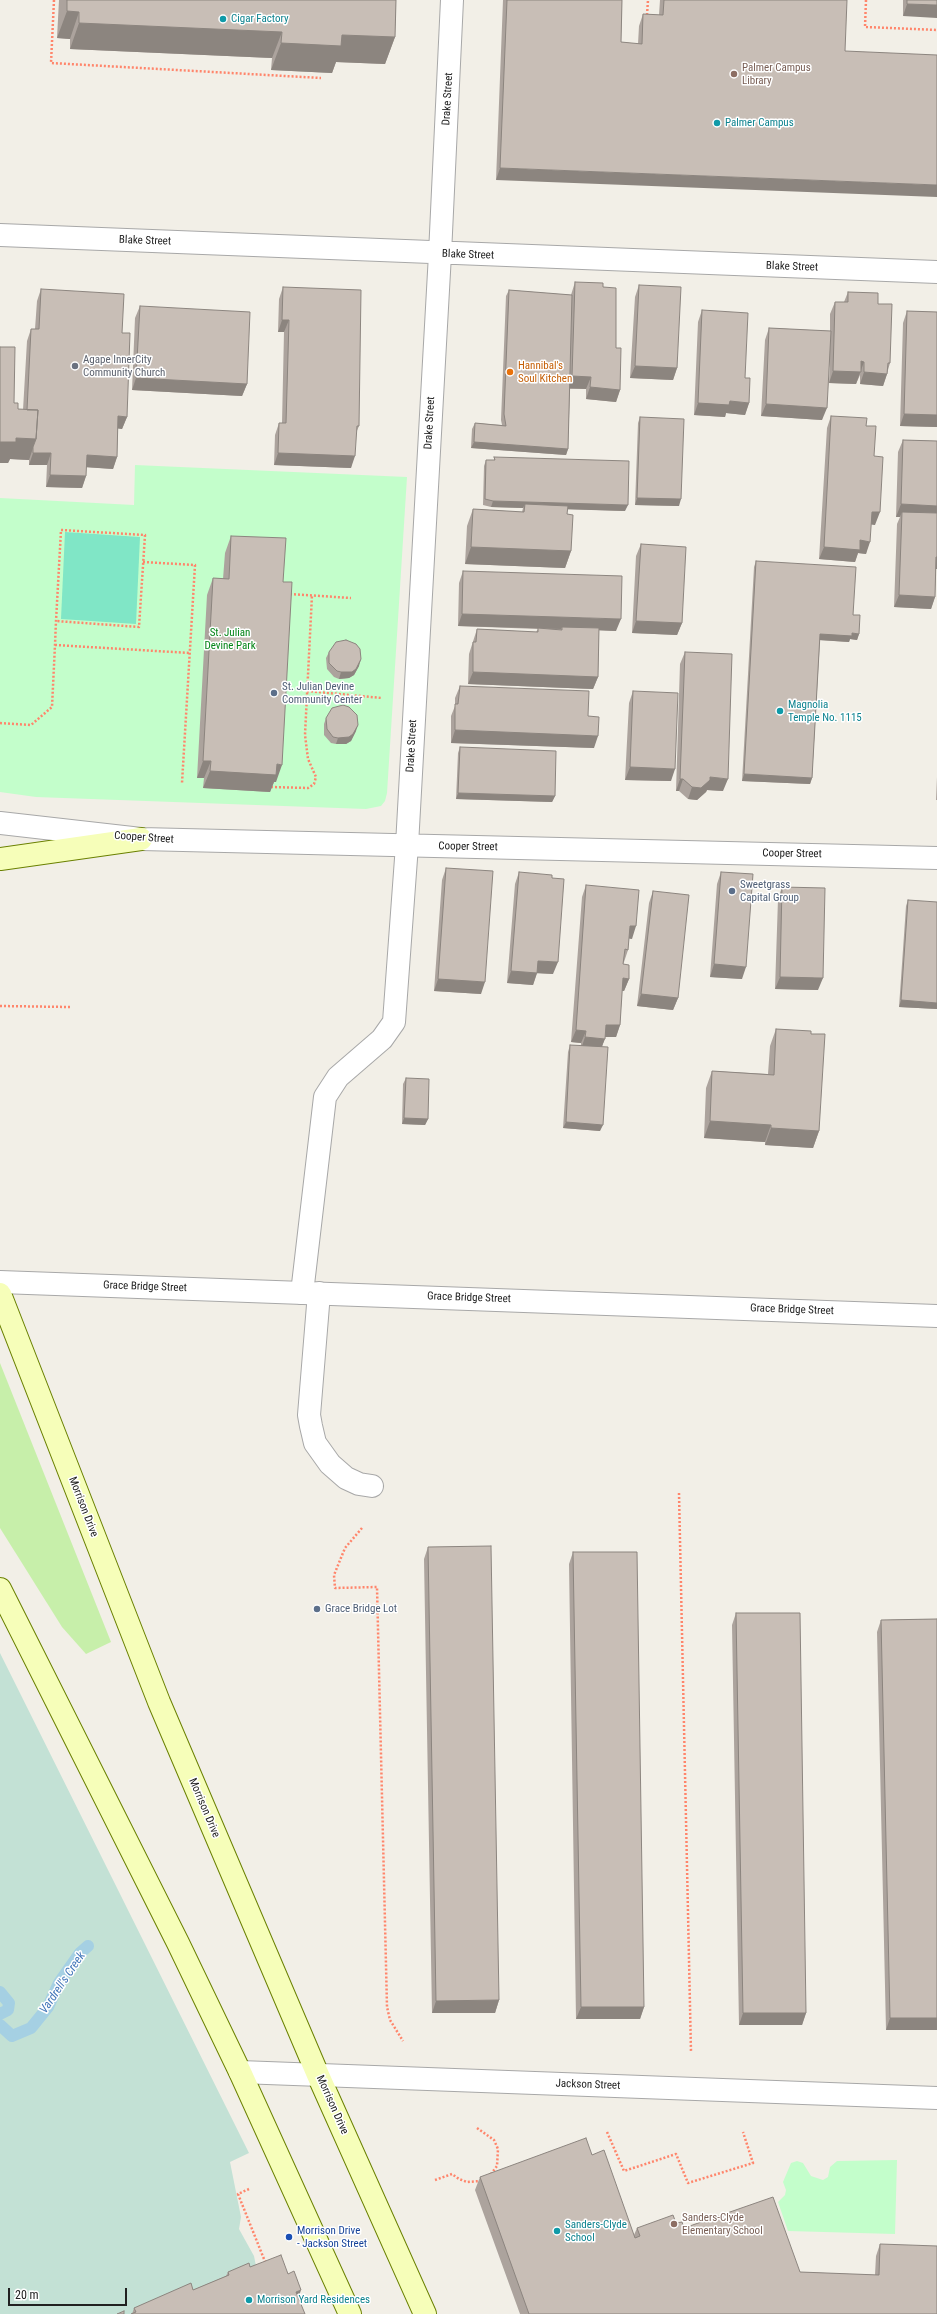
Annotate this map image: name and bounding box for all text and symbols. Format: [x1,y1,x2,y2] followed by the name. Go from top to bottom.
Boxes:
[231,12,288,26] place label: Cigar Factory
[218,14,228,24] marker: Cigar Factory
[742,61,811,87] place label: Palmer Campus Library
[729,69,739,79] marker: Palmer Campus Library
[440,72,456,126] street label: Drake Street
[725,116,794,130] place label: Palmer Campus
[712,118,722,128] marker: Palmer Campus
[119,233,171,249] street label: Blake Street
[442,247,494,263] street label: Blake Street
[766,259,818,275] street label: Blake Street
[83,353,165,379] place label: Agape InnerCity Community Church
[518,359,572,385] place label: Hannibal's Soul Kitchen
[70,361,80,371] marker: Agape InnerCity Community Church
[505,367,515,377] marker: Hannibal's Soul Kitchen
[422,396,438,450] street label: Drake Street
[204,626,256,652] park label: St. Julian Devine Park
[282,680,362,706] place label: St. Julian Devine Community Center
[269,688,279,698] marker: St. Julian Devine Community Center
[788,698,862,724] place label: Magnolia Temple No. 1115
[775,706,785,716] marker: Magnolia Temple No. 1115
[404,719,420,773] street label: Drake Street
[114,829,174,847] street label: Cooper Street
[438,840,498,854] street label: Cooper Street
[762,847,822,861] street label: Cooper Street
[740,878,799,904] place label: Sweetgrass Capital Group
[727,886,737,896] marker: Sweetgrass Capital Group
[103,1279,187,1295] street label: Grace Bridge Street
[427,1290,511,1306] street label: Grace Bridge Street
[750,1302,834,1318] street label: Grace Bridge Street
[65,1475,101,1539] street label: Morrison Drive
[325,1602,397,1616] place label: Grace Bridge Lot
[312,1604,322,1614] marker: Grace Bridge Lot
[186,1776,222,1840] street label: Morrison Drive
[37,1950,89,2016] water label: Vardrell's Creek
[313,2073,351,2137] street label: Morrison Drive
[555,2077,621,2093] street label: Jackson Street
[682,2211,763,2237] place label: Sanders-Clyde Elementary School
[565,2218,627,2244] place label: Sanders-Clyde School
[669,2219,679,2229] marker: Sanders-Clyde Elementary School
[297,2224,367,2250] place label: Morrison Drive - Jackson Street
[552,2226,562,2236] marker: Sanders-Clyde School
[284,2232,294,2242] marker: Morrison Drive - Jackson Street
[10,2280,129,2306] scale bar
[15,2288,39,2302] text: 20 m
[257,2293,370,2307] place label: Morrison Yard Residences
[244,2295,254,2305] marker: Morrison Yard Residences

